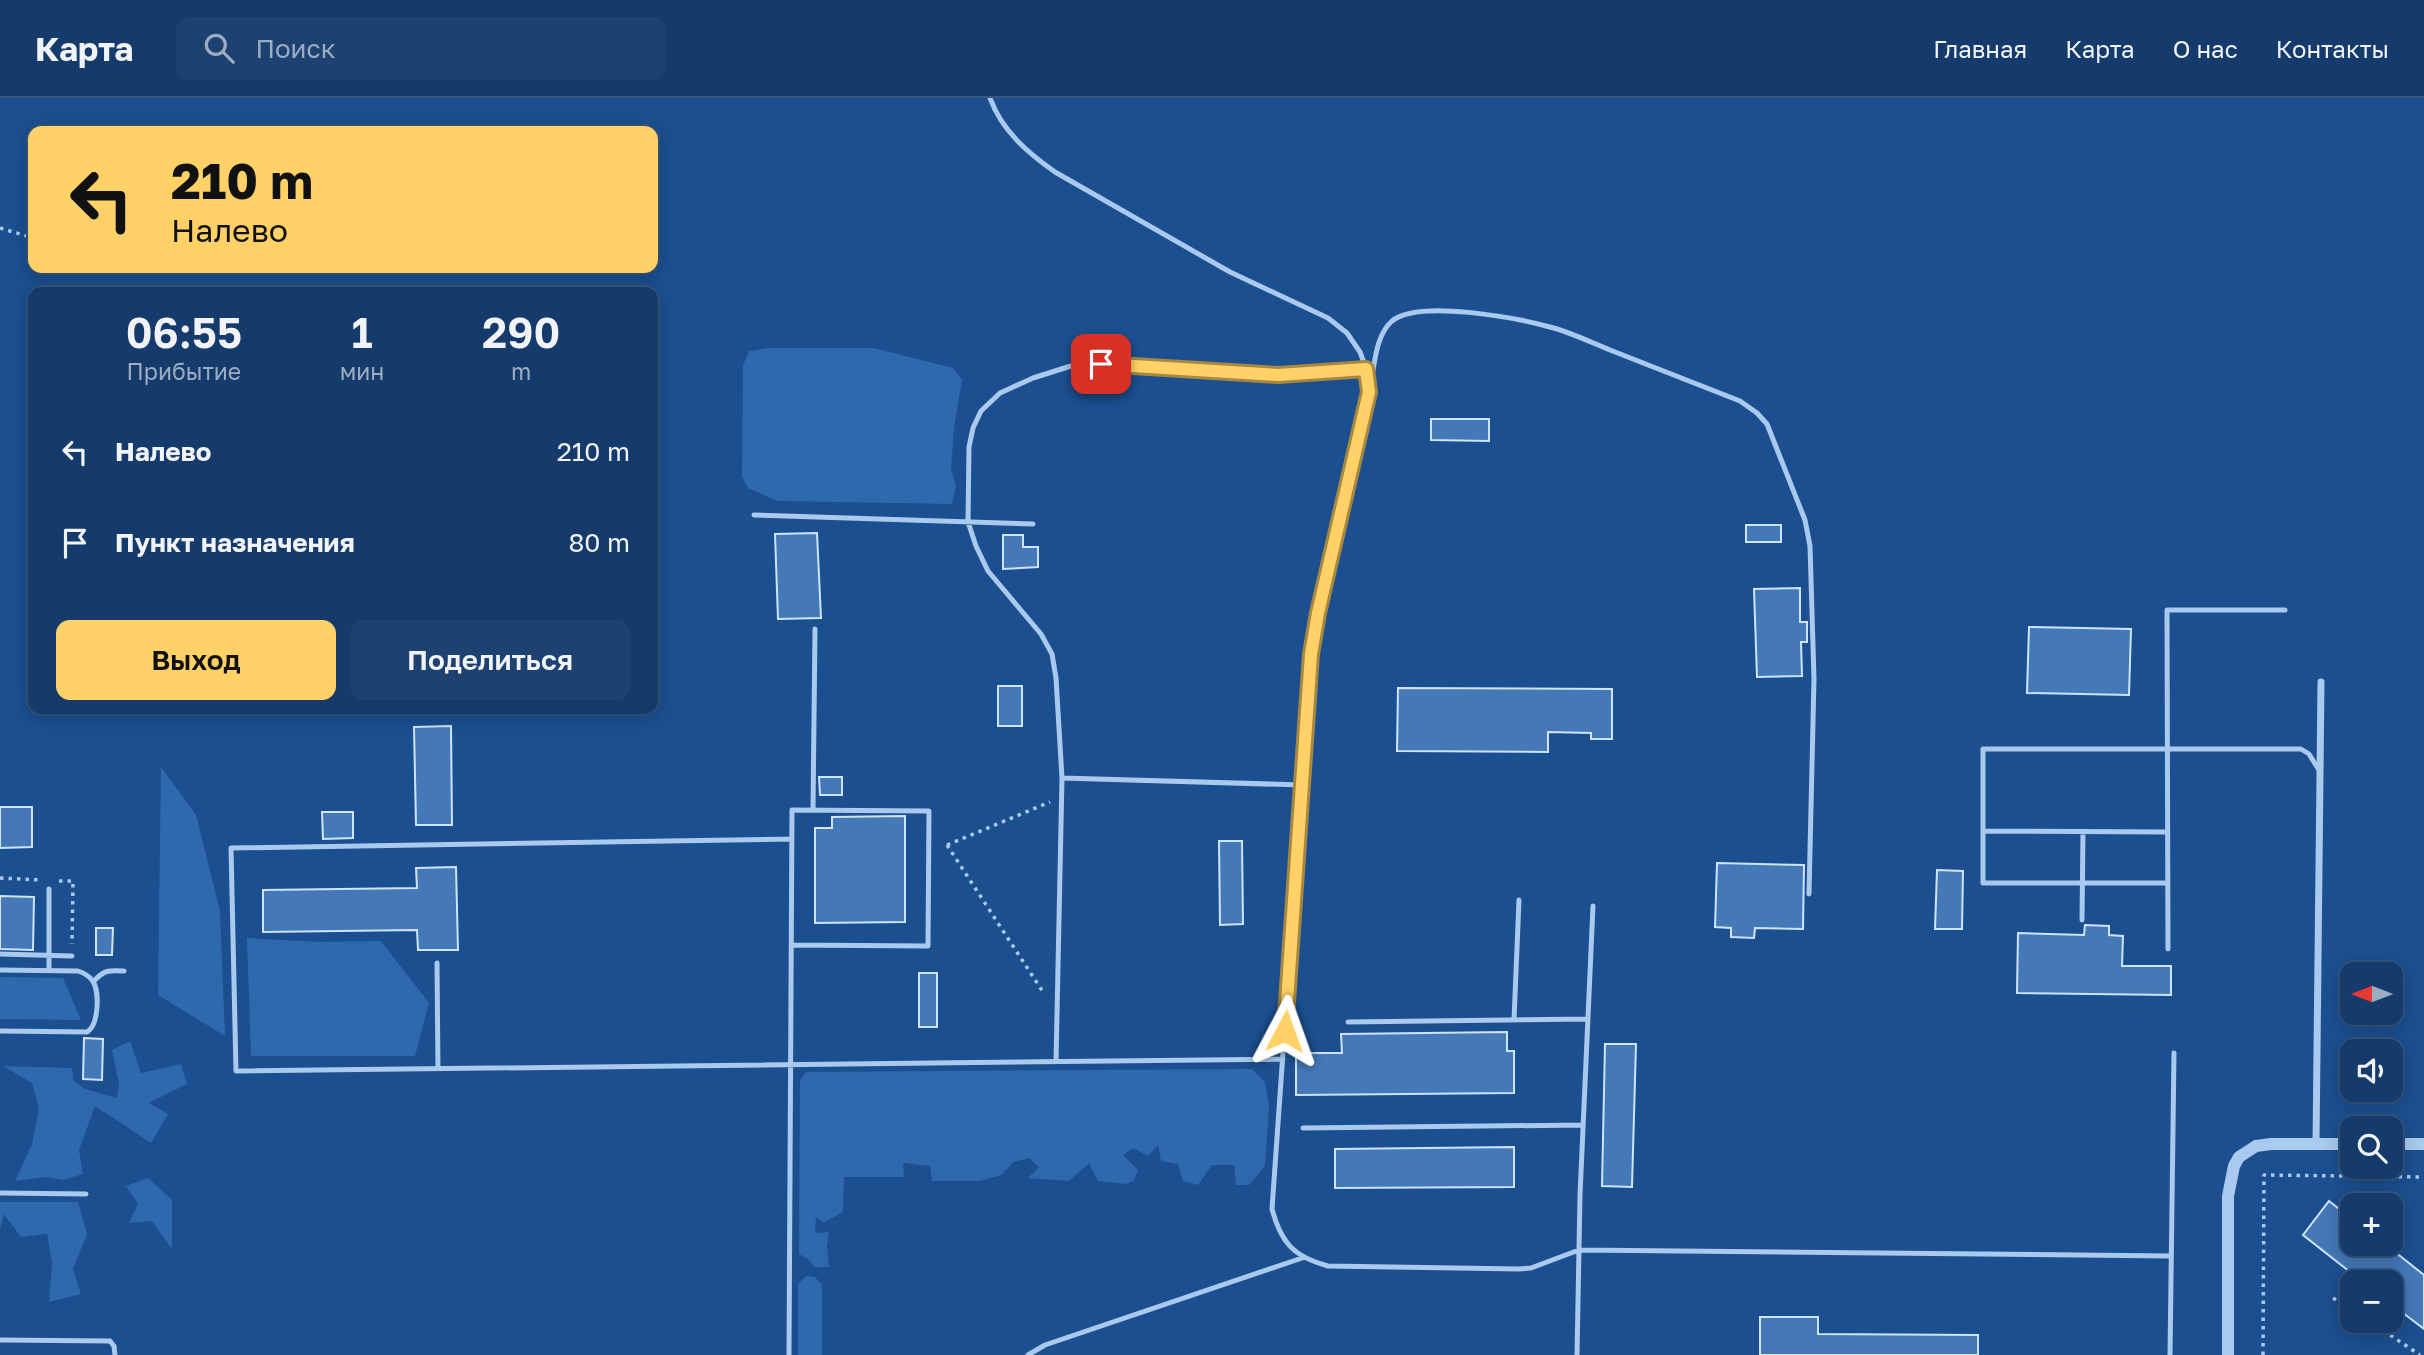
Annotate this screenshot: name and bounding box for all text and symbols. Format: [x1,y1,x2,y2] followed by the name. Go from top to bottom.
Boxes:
[176,17,666,80] search box
[35,29,134,68] text: Карта
[200,29,238,67] icon: search
[256,33,336,64] text: Поиск
[1933,34,2027,63] text: Главная
[2065,34,2135,63] text: Карта
[2173,34,2238,63] text: О нас
[2276,34,2389,63] text: Контакты
[171,151,313,210] text: 210 m
[56,154,147,245] icon: left
[171,211,288,249] text: Налево
[126,307,242,357] text: 06:55
[351,307,373,357] text: 1
[482,307,560,357] text: 290
[1071,334,1131,394] pin
[1082,345,1120,383] icon: arrive
[127,357,241,385] text: Прибытие
[340,357,384,385] text: мин
[511,357,531,385] text: m
[56,433,94,471] icon: left
[115,436,211,467] text: Налево
[557,436,630,467] text: 210 m
[56,524,94,562] icon: arrive
[115,527,355,558] text: Пункт назначения
[569,527,630,558] text: 80 m
[56,620,336,700] button: Выход
[350,620,630,700] button: Поделиться
[2340,962,2403,1026] north arrow
[2340,962,2403,1333] map controls
[1248,994,1322,1068] position arrow
[2340,1039,2403,1102] button: sound
[2340,1116,2403,1179] button: search
[2340,1193,2403,1256] button: +
[2340,1270,2403,1333] button: −

